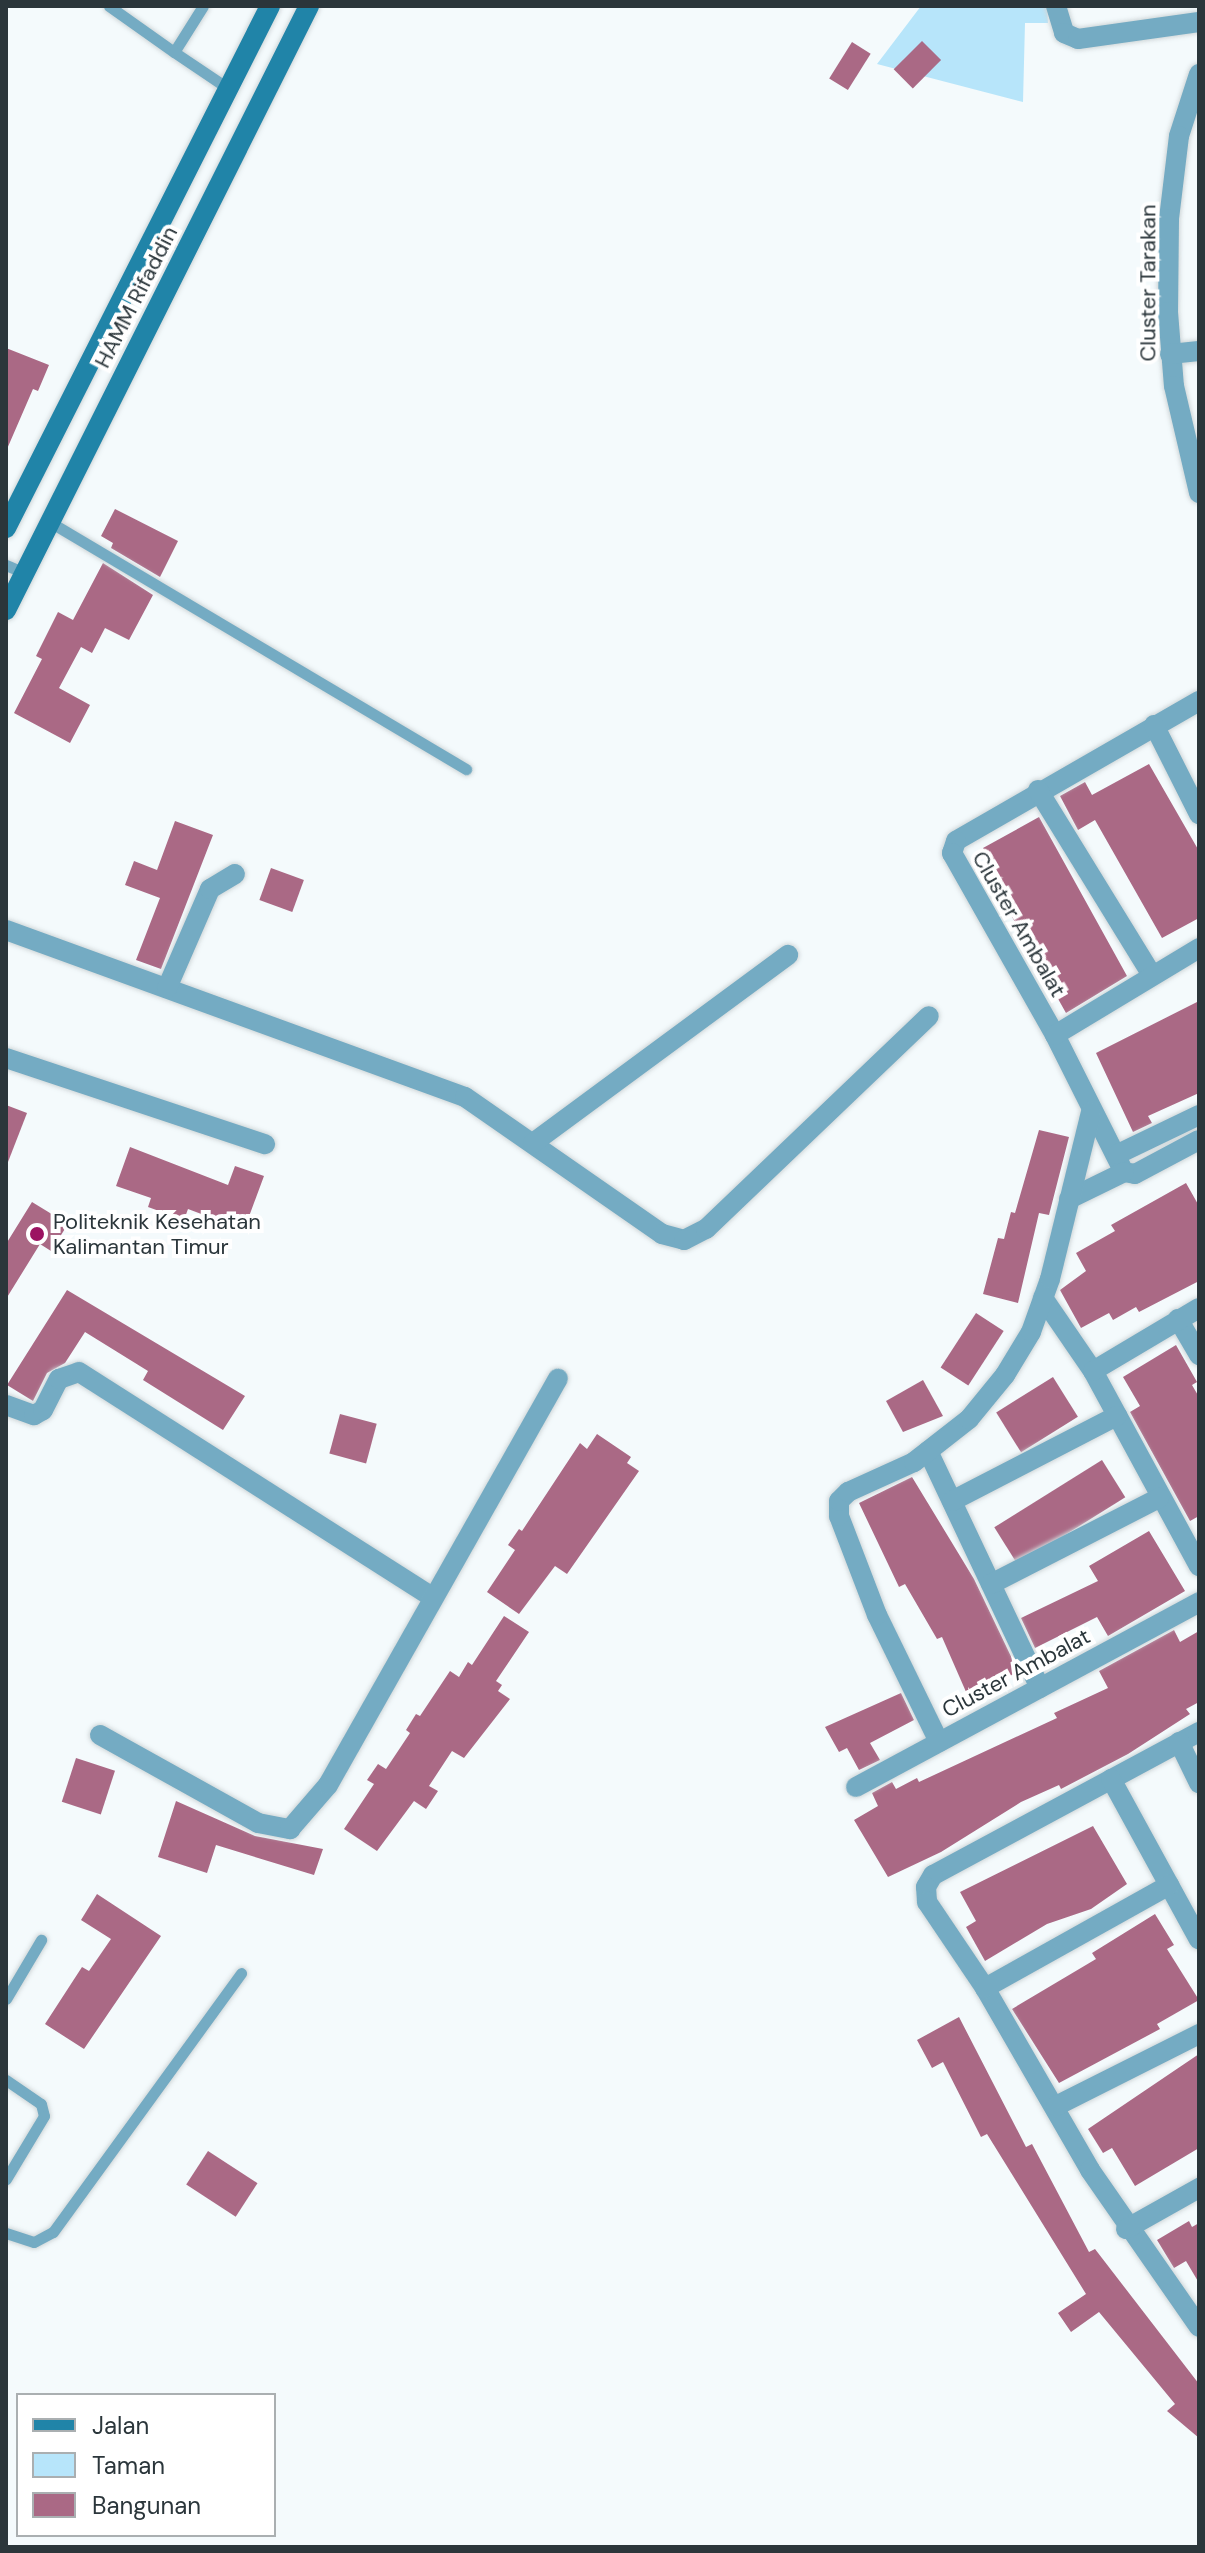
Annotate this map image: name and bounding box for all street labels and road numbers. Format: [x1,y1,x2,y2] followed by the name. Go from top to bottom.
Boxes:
[1135,204,1161,362] street label: Cluster Tarakan
[89,222,183,372] street label: HAMM Rifaddin
[967,846,1071,1002] street label: Cluster Ambalat
[937,1623,1095,1723] street label: Cluster Ambalat

